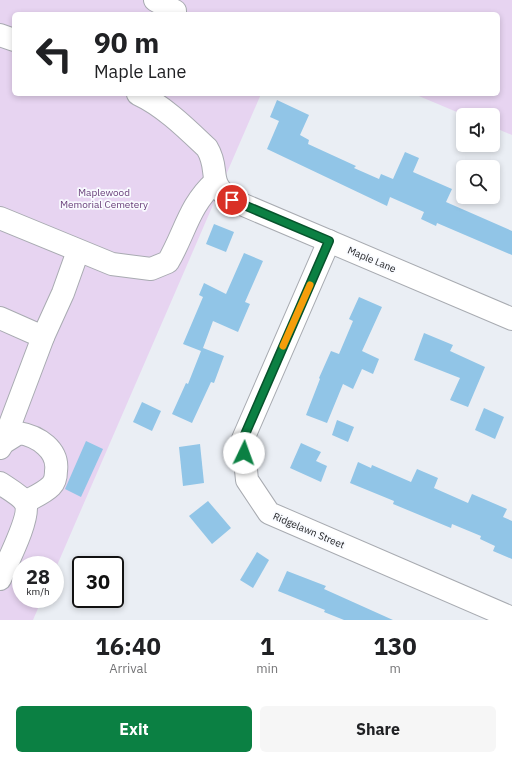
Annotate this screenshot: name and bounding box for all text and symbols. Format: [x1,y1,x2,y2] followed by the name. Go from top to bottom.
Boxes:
[94,24,159,61] text: 90 m
[28,28,80,80] icon: left
[94,60,186,83] text: Maple Lane
[456,108,500,204] map controls
[456,108,500,152] button: sound
[456,160,500,204] button: search
[215,183,249,217] pin
[60,186,148,211] park label: Maplewood Memorial Cemetery
[221,189,243,211] icon: arrive
[346,243,398,276] street label: Maple Lane
[223,432,265,474] position arrow
[271,510,347,552] street label: Ridgelawn Street
[72,556,124,608] speed limit sign: 30
[26,563,50,590] text: 28
[26,585,50,598] text: km/h
[95,630,161,662] text: 16:40
[260,630,274,662] text: 1
[373,630,417,662] text: 130
[109,660,147,677] text: Arrival
[256,660,278,677] text: min
[389,660,401,677] text: m
[16,706,252,752] button: Exit
[260,706,496,752] button: Share

